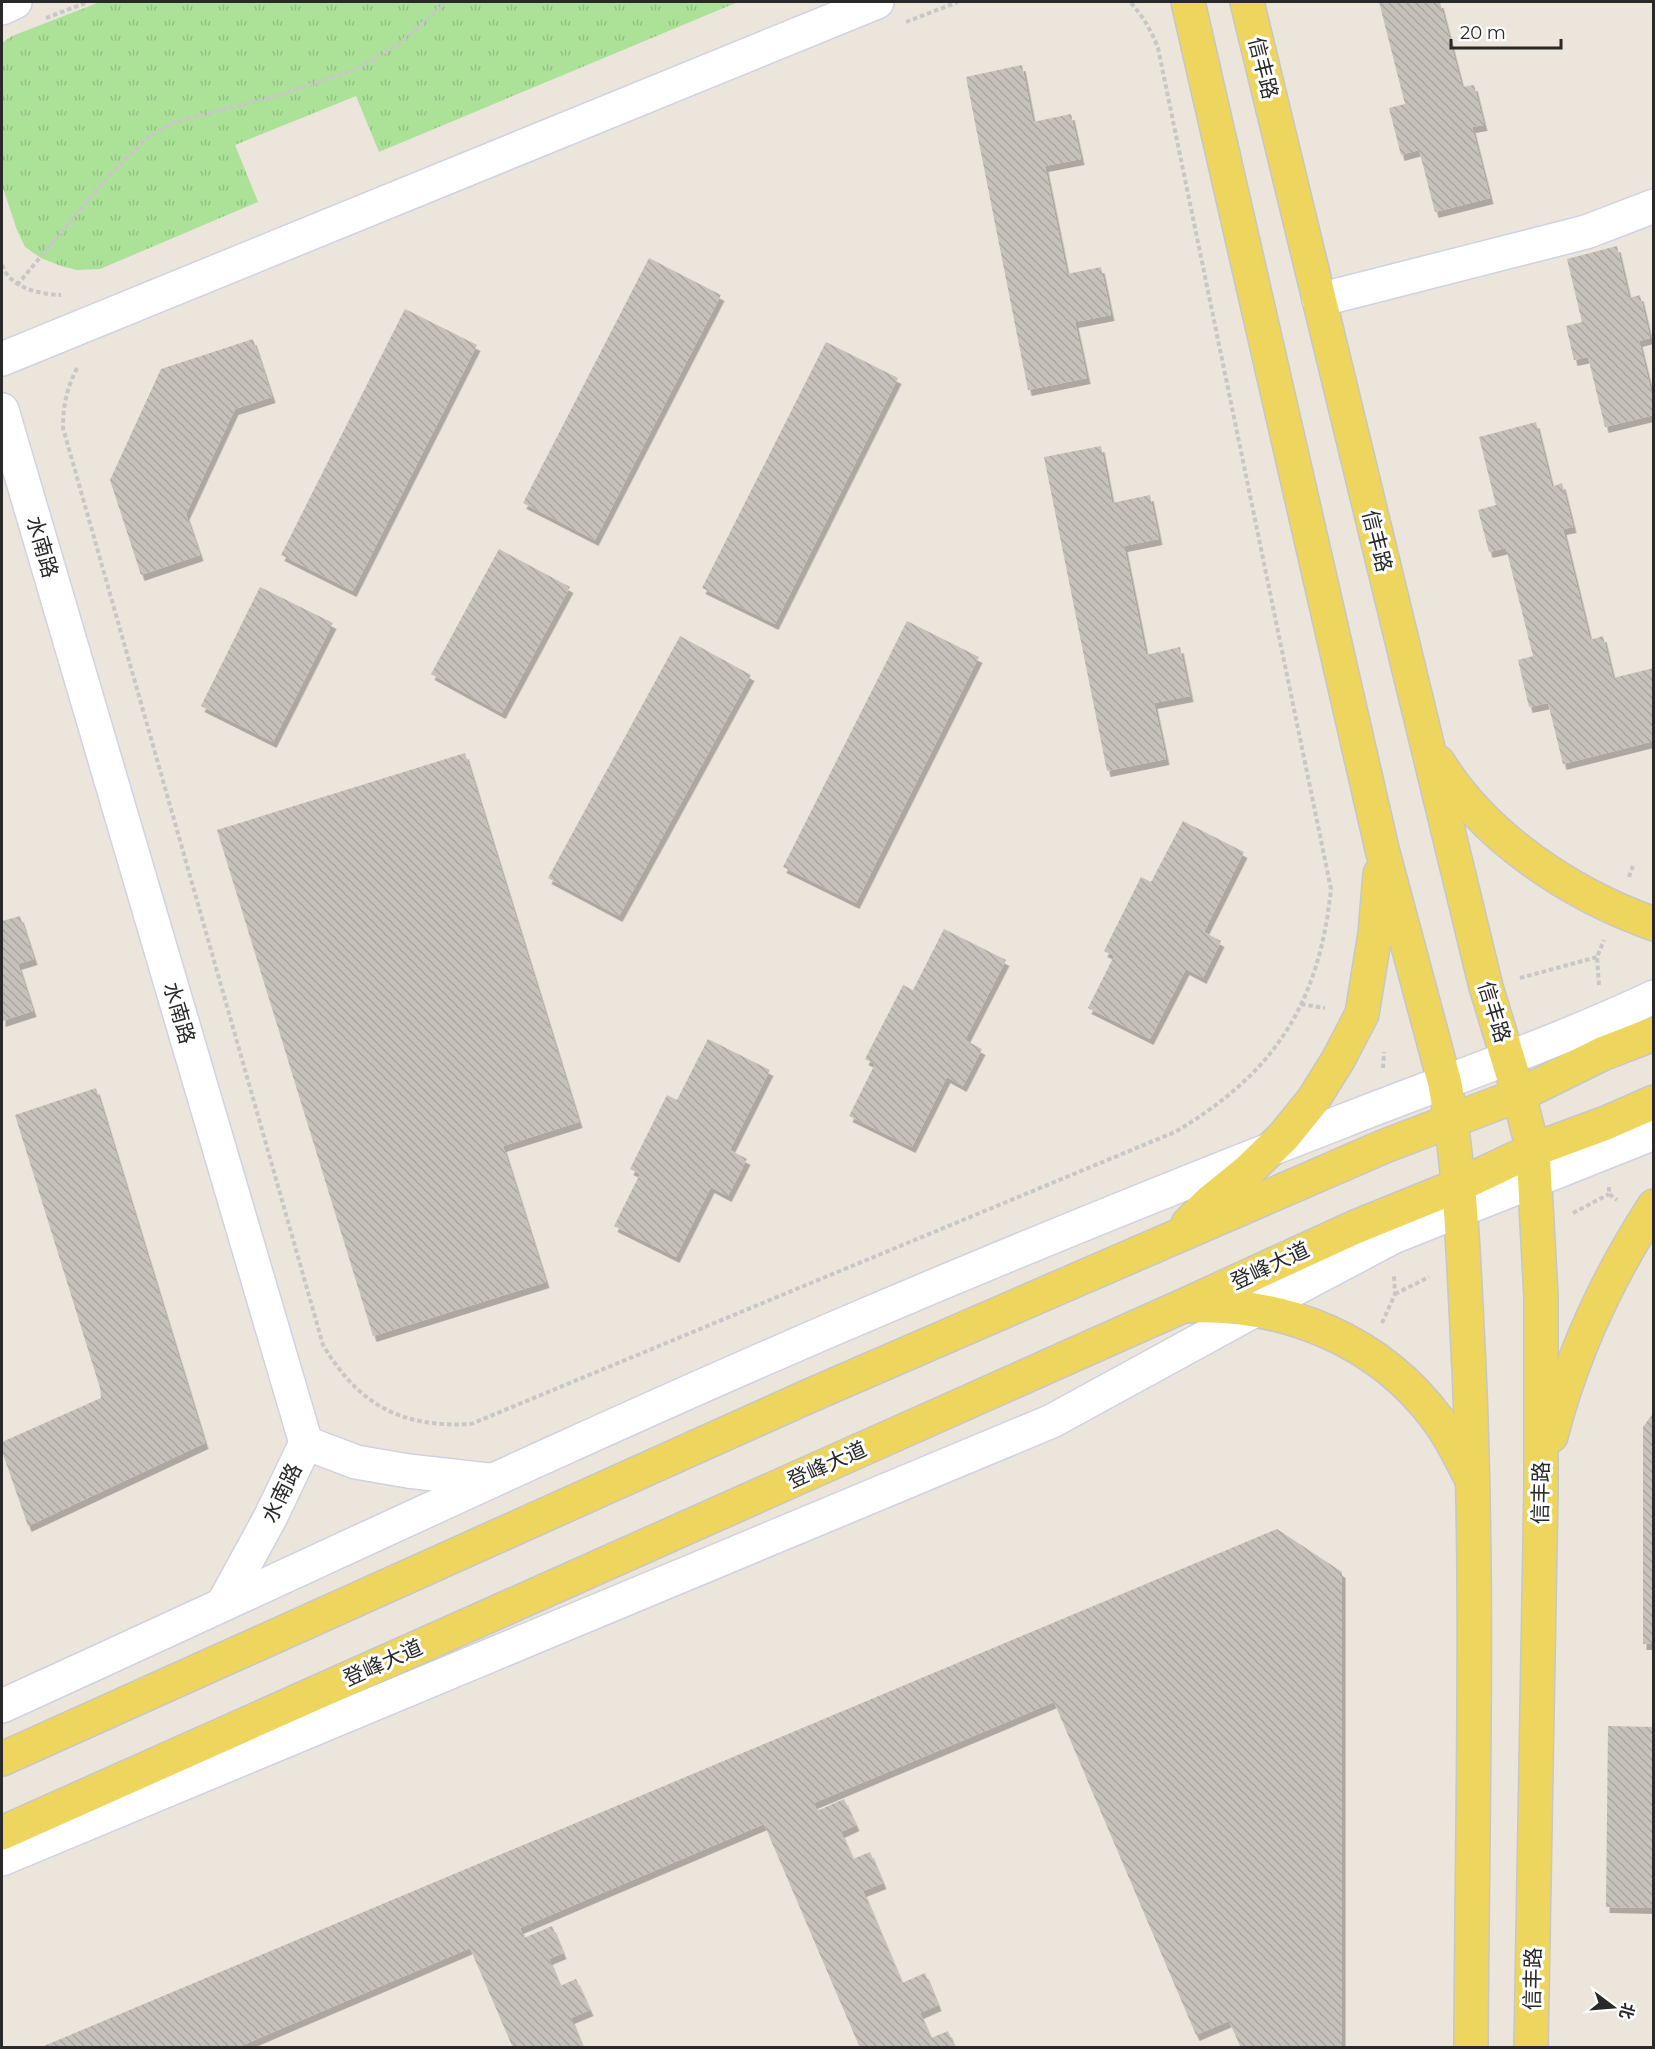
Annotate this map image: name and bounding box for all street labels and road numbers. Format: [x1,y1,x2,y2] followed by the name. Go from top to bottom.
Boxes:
[1244,34,1283,101] street label: 信丰路
[1358,507,1397,574] street label: 信丰路
[22,513,63,581] street label: 水南路
[1473,978,1516,1046] street label: 信丰路
[159,979,200,1047] street label: 水南路
[1226,1236,1313,1295] street label: 登峰大道
[783,1436,870,1493] street label: 登峰大道
[257,1459,307,1527] street label: 水南路
[1527,1461,1554,1525] street label: 信丰路
[339,1634,426,1691] street label: 登峰大道
[1519,1947,1546,2011] street label: 信丰路

